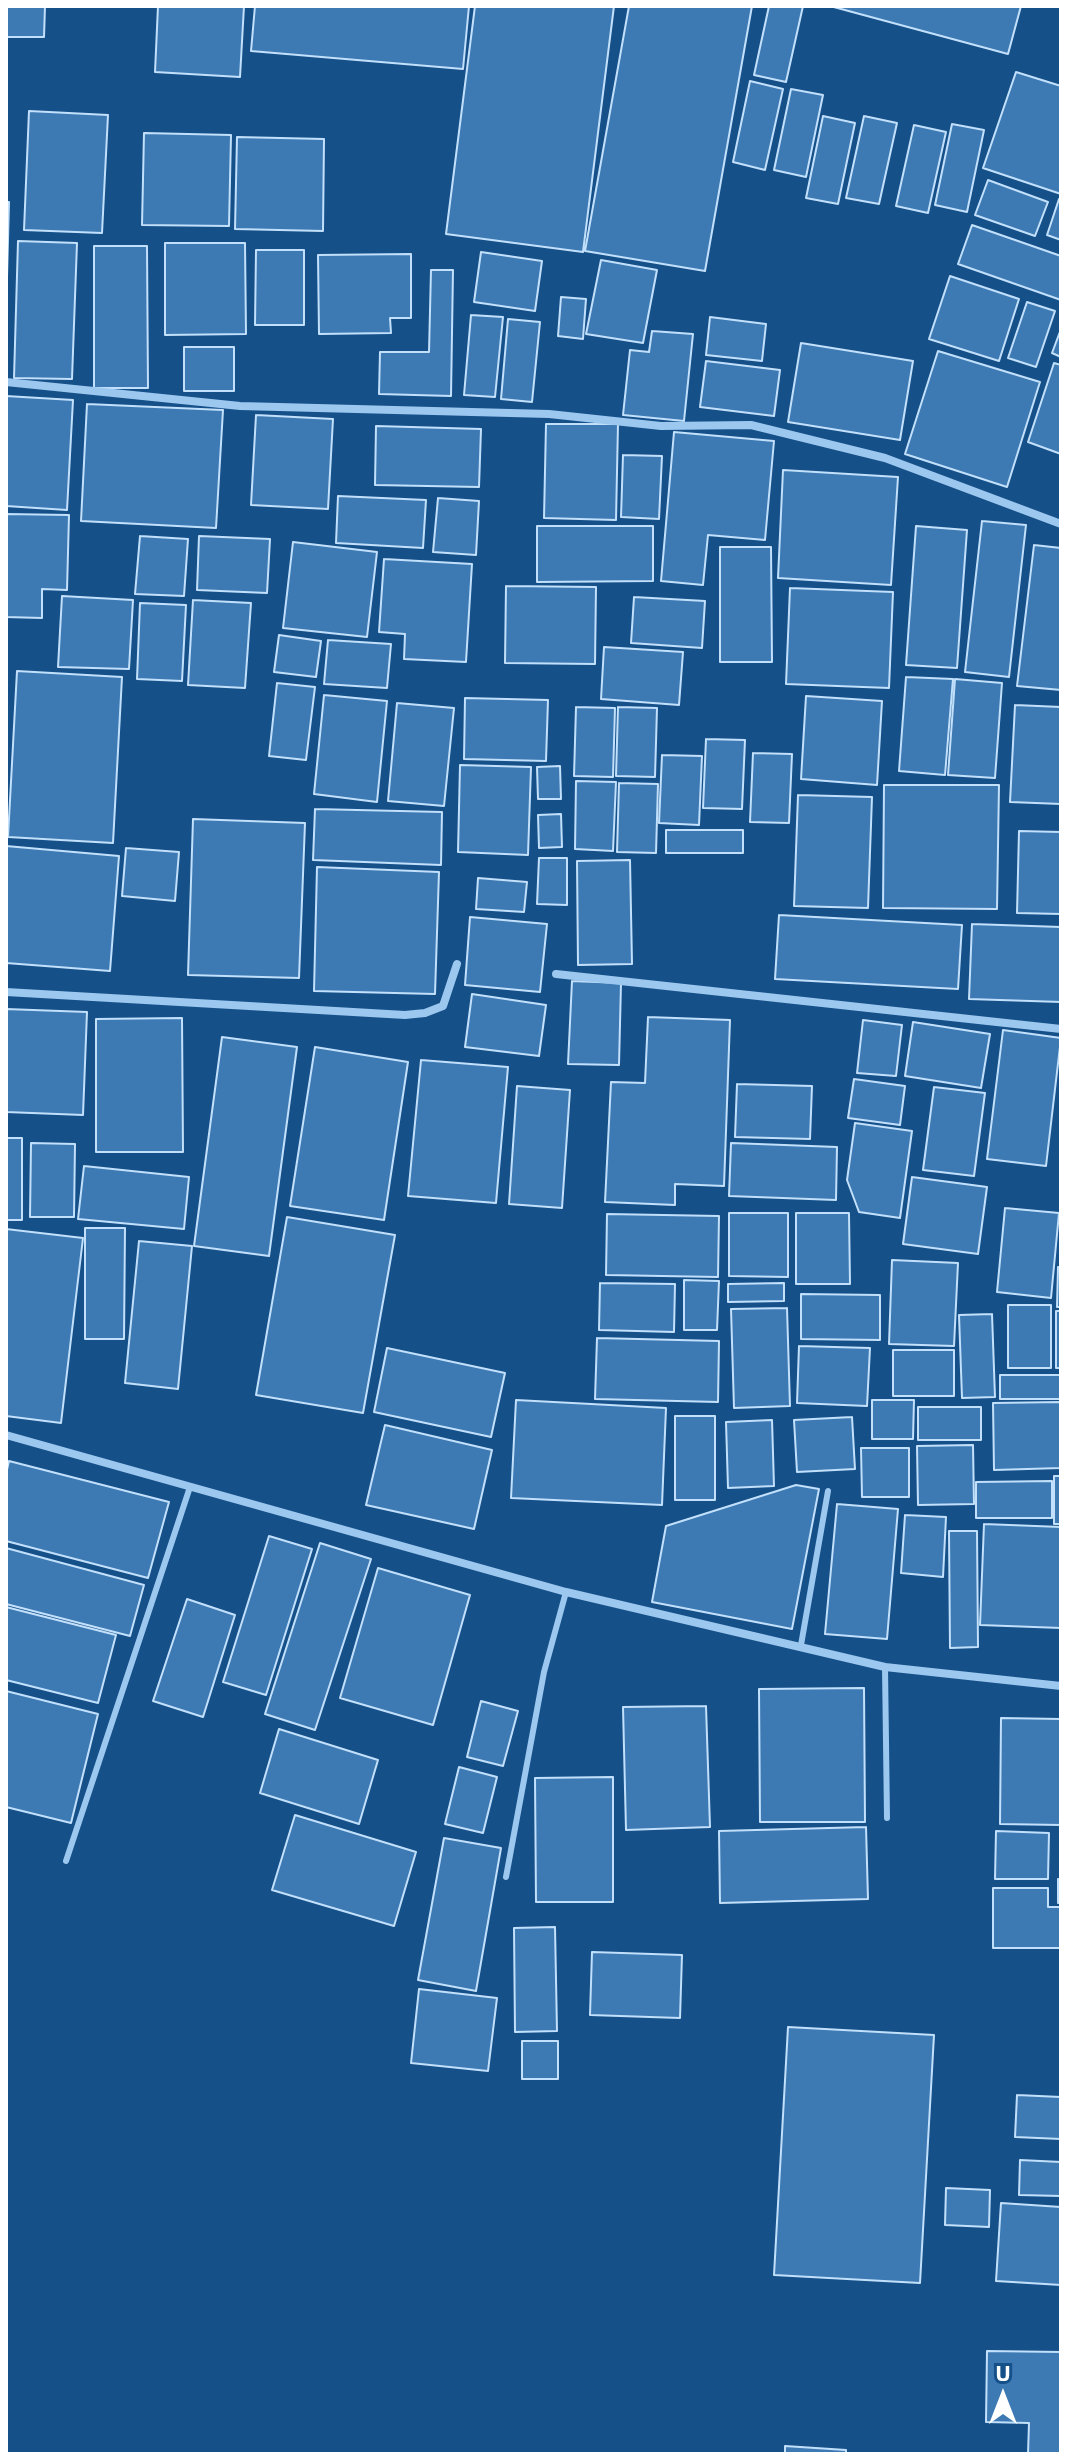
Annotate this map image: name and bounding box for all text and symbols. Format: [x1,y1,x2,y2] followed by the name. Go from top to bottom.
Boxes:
[963,2356,1043,2436] north arrow
[995,2359,1011,2385] text: U

